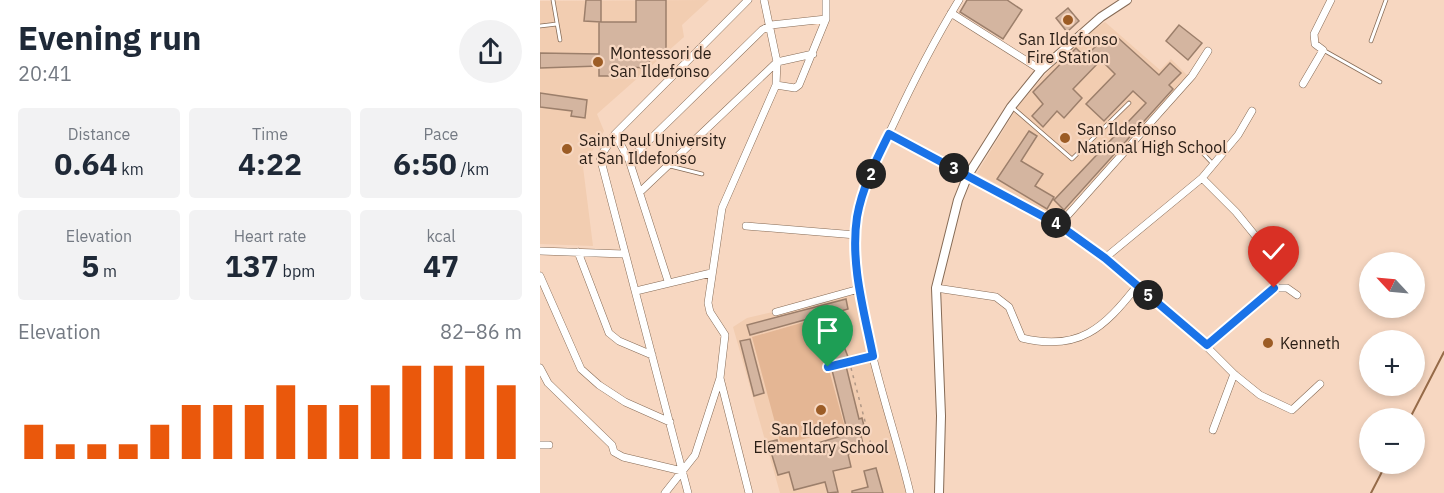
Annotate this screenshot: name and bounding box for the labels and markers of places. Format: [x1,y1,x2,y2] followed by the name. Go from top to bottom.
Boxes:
[1061,13,1075,27] marker: San Ildefonso Fire Station
[1018,29,1118,67] place label: San Ildefonso Fire Station
[610,43,712,81] place label: Montessori de San Ildefonso
[591,55,605,69] marker: Montessori de San Ildefonso
[1077,119,1227,157] place label: San Ildefonso National High School
[579,130,726,168] place label: Saint Paul University at San Ildefonso
[1058,131,1072,145] marker: San Ildefonso National High School
[560,142,574,156] marker: Saint Paul University at San Ildefonso
[939,153,969,183] pin: 3
[856,159,886,189] pin: 2
[1041,208,1071,238] pin: 4
[1248,226,1299,288] pin
[1133,280,1163,310] pin: 5
[802,305,853,367] pin
[1280,333,1340,353] place label: Kenneth
[1261,336,1275,350] marker: Kenneth
[814,403,828,417] marker: San Ildefonso Elementary School
[754,419,888,457] place label: San Ildefonso Elementary School

